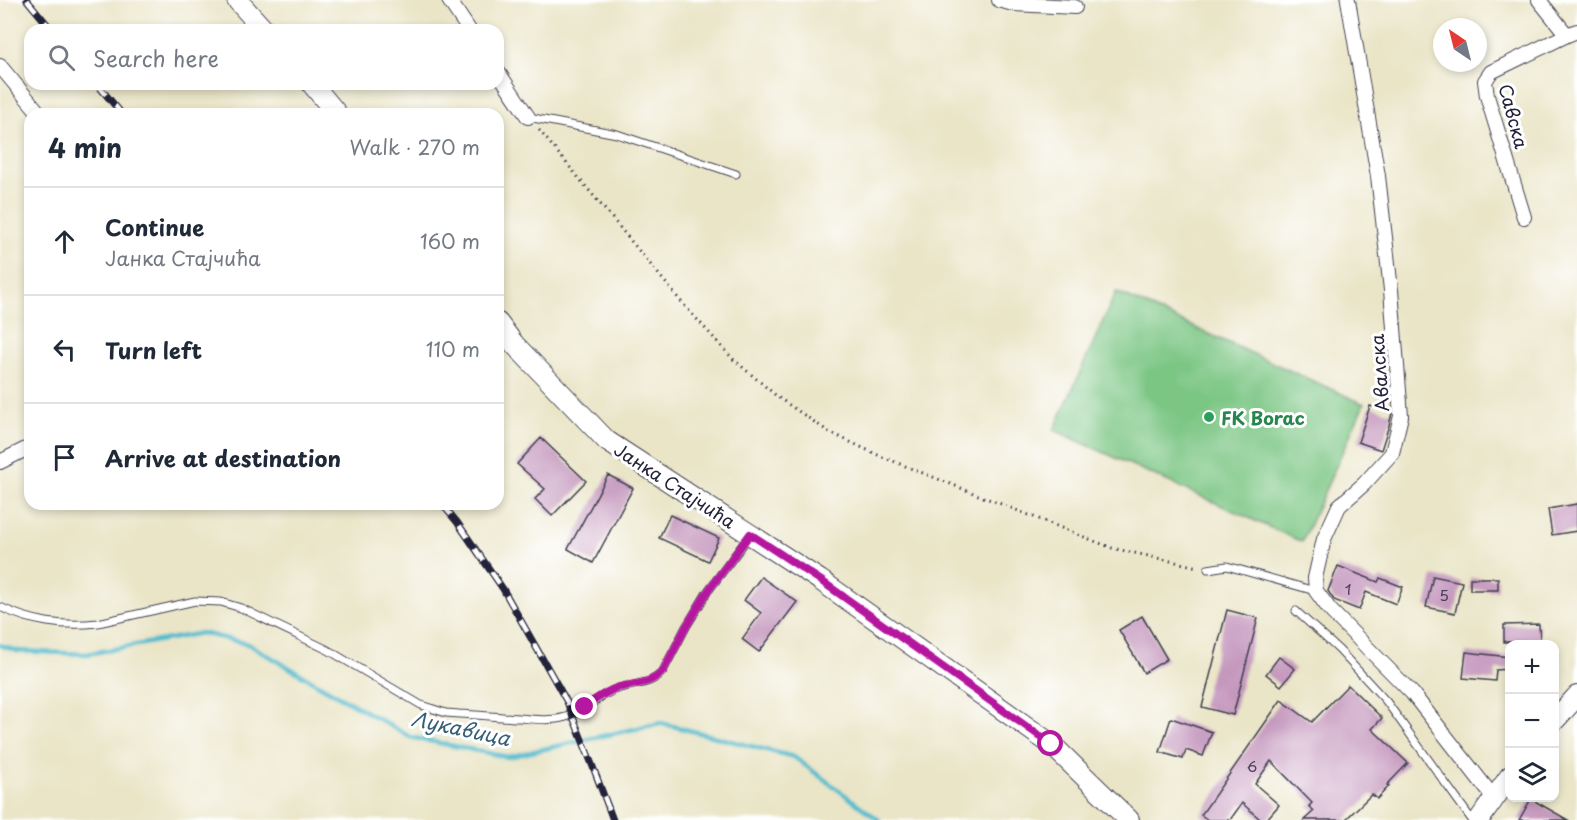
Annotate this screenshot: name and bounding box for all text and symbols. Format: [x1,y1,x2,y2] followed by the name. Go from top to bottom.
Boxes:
[1433,18,1487,72] north arrow
[24,24,504,90] search box
[45,41,78,74] icon: search
[93,41,219,74] text: Search here
[1492,81,1536,152] street label: Савска
[48,128,122,167] text: 4 min
[349,132,480,162] text: Walk · 270 m
[105,210,204,243] text: Continue
[48,225,81,258] icon: ahead
[420,226,480,256] text: 160 m
[105,243,261,273] text: Јанка Стајчића
[1363,332,1395,413] street label: Авалска
[48,333,81,366] icon: left
[105,333,202,366] text: Turn left
[426,334,480,364] text: 110 m
[1221,404,1305,431] place label: FK Borac
[1202,410,1216,424] marker: FK Borac
[609,436,742,535] street label: Јанка Стајчића
[48,441,81,474] icon: arrive
[105,441,341,474] text: Arrive at destination
[1345,577,1351,600] house number: 1
[1439,583,1449,606] house number: 5
[1505,640,1559,802] map controls
[1505,640,1559,694] button: +
[571,693,597,719] route end
[1505,694,1559,748] button: −
[409,703,514,753] water label: Лукавица
[1037,730,1063,756] route start
[1505,748,1559,802] button: layers
[1247,754,1257,777] house number: 6

